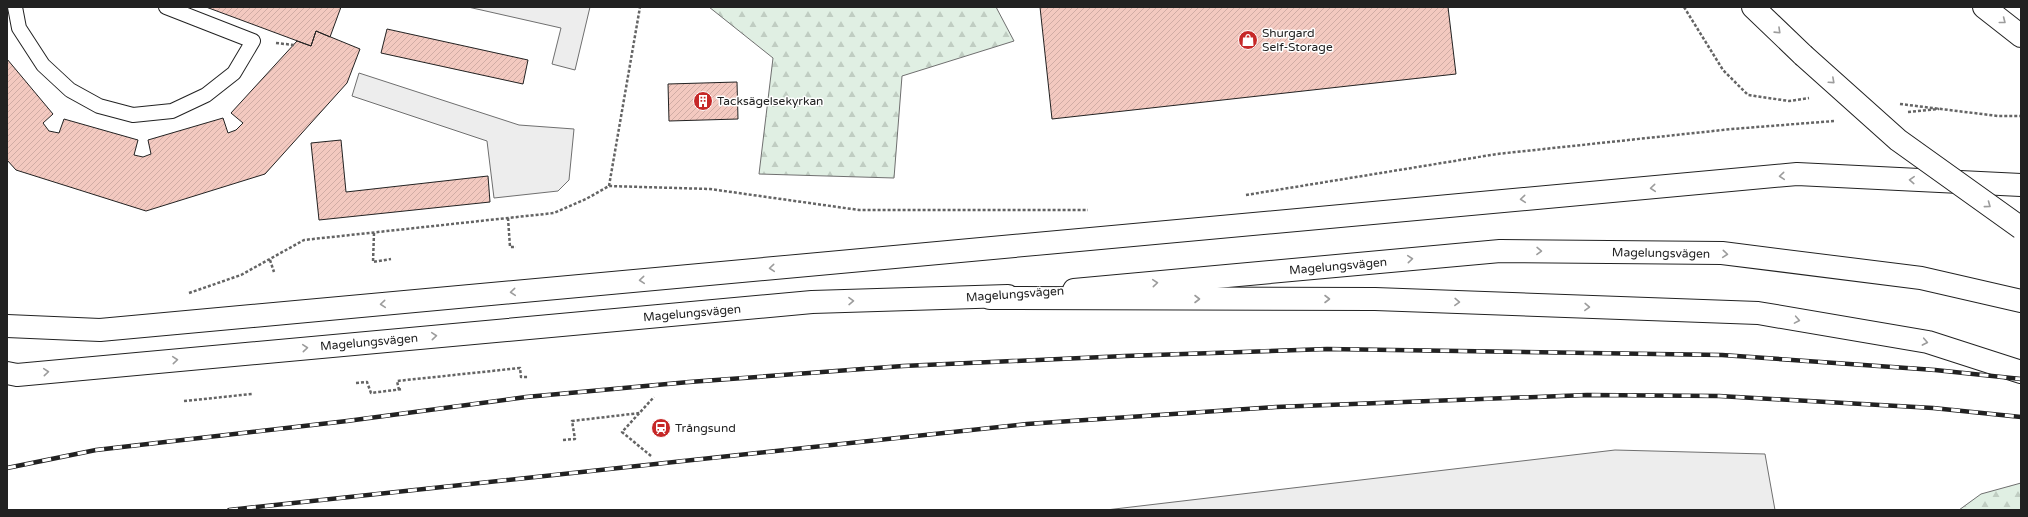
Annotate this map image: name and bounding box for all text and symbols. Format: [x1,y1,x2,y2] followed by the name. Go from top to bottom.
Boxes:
[1998,17,2005,24] one-way arrow
[1262,26,1333,54] place label: Shurgard Self-Storage
[1773,26,1781,34] one-way arrow
[1237,29,1259,51] shop icon: Shurgard Self-Storage
[1827,76,1834,83] one-way arrow
[692,90,714,112] building icon: Tacksägelsekyrkan
[717,94,823,108] place label: Tacksägelsekyrkan
[1779,171,1785,180] one-way arrow
[1909,176,1915,184] one-way arrow
[1650,183,1656,192] one-way arrow
[1520,195,1526,204] one-way arrow
[1984,200,1991,207] one-way arrow
[1612,245,1710,261] street label: Magelungsvägen
[1536,247,1542,255] one-way arrow
[1722,249,1728,258] one-way arrow
[1288,255,1388,277] street label: Magelungsvägen
[1407,255,1413,264] one-way arrow
[769,264,775,273] one-way arrow
[639,276,645,285] one-way arrow
[1152,278,1158,287] one-way arrow
[965,284,1065,304] street label: Magelungsvägen
[510,288,516,297] one-way arrow
[1194,295,1200,303] one-way arrow
[1324,295,1330,303] one-way arrow
[848,297,854,305] one-way arrow
[1454,298,1460,307] one-way arrow
[380,299,386,308] one-way arrow
[642,302,742,324] street label: Magelungsvägen
[1584,303,1590,311] one-way arrow
[1793,315,1800,324] one-way arrow
[319,331,419,353] street label: Magelungsvägen
[431,332,437,341] one-way arrow
[1922,337,1928,345] one-way arrow
[302,344,308,353] one-way arrow
[172,356,178,365] one-way arrow
[43,368,49,377] one-way arrow
[650,417,672,439] station icon: Trångsund
[675,421,736,435] place label: Trångsund

